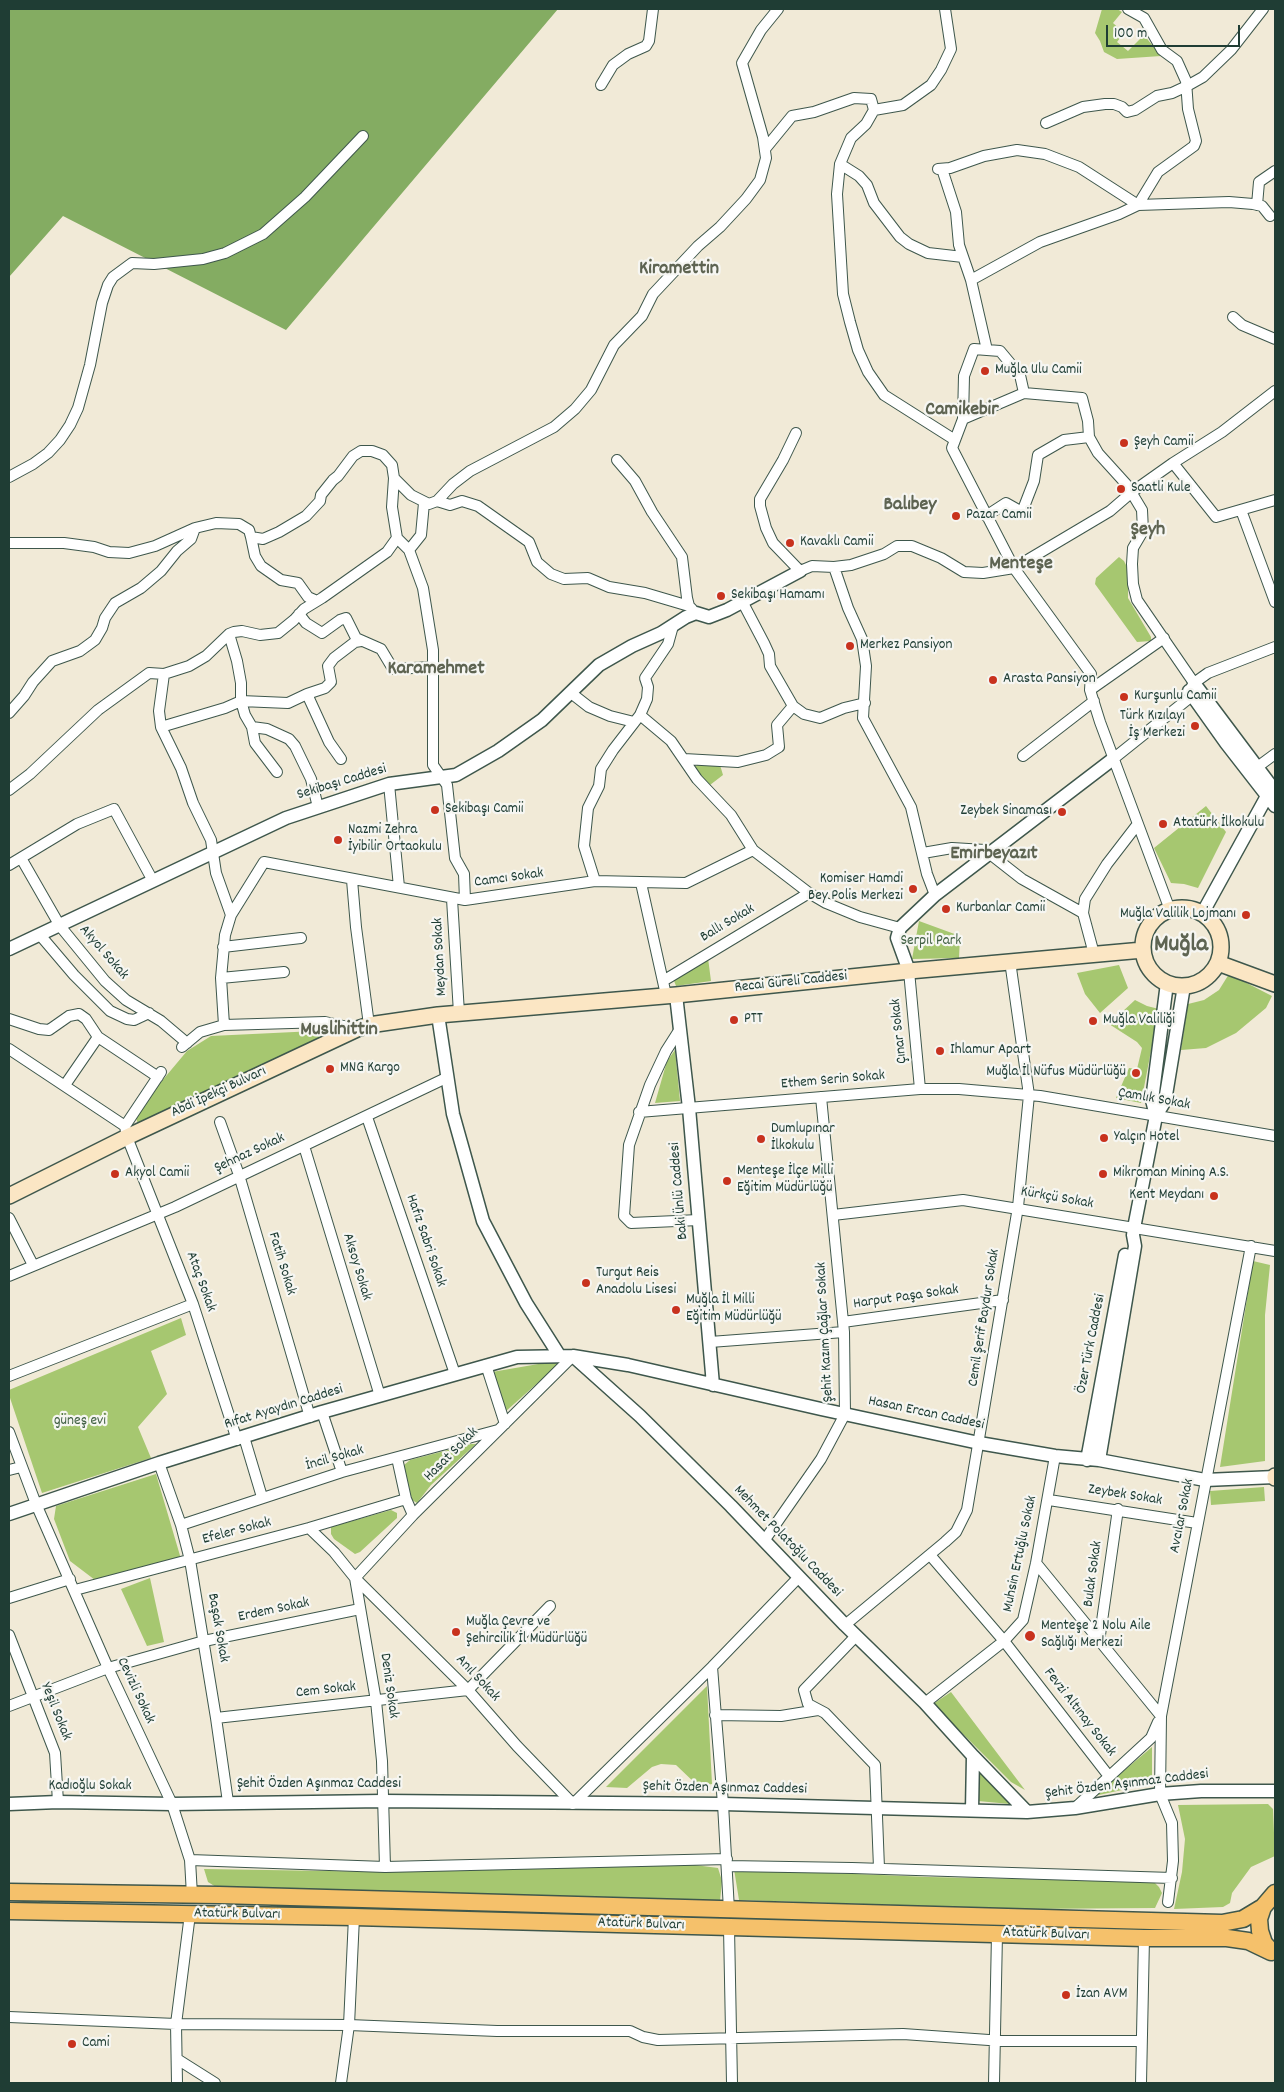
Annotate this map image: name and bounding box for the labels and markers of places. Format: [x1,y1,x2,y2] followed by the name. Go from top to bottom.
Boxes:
[995,362,1082,380] place label: Muğla Ulu Camii
[979,365,991,377] marker: Muğla Ulu Camii
[1134,434,1193,452] place label: Şeyh Camii
[1118,437,1130,449] marker: Şeyh Camii
[1131,480,1191,498] place label: Saatli Kule
[1115,483,1127,495] marker: Saatli Kule
[966,507,1032,525] place label: Pazar Camii
[950,510,962,522] marker: Pazar Camii
[800,534,873,552] place label: Kavaklı Camii
[784,537,796,549] marker: Kavaklı Camii
[731,587,824,605] place label: Sekibaşı Hamamı
[715,590,727,602] marker: Sekibaşı Hamamı
[860,637,952,655] place label: Merkez Pansiyon
[844,640,856,652] marker: Merkez Pansiyon
[1003,671,1096,689] place label: Arasta Pansiyon
[987,674,999,686] marker: Arasta Pansiyon
[1134,688,1217,706] place label: Kurşunlu Camii
[1118,691,1130,703] marker: Kurşunlu Camii
[1120,708,1185,743] place label: Türk Kızılayı İş Merkezi
[1189,720,1201,732] marker: Türk Kızılayı İş Merkezi
[445,801,524,819] place label: Sekibaşı Camii
[960,803,1052,821] place label: Zeybek Sinaması
[429,804,441,816] marker: Sekibaşı Camii
[1056,806,1068,818] marker: Zeybek Sinaması
[1173,815,1264,833] place label: Atatürk İlkokulu
[1157,818,1169,830] marker: Atatürk İlkokulu
[348,822,442,857] place label: Nazmi Zehra İyibilir Ortaokulu
[332,834,344,846] marker: Nazmi Zehra İyibilir Ortaokulu
[808,871,903,906] place label: Komiser Hamdi Bey Polis Merkezi
[907,883,919,895] marker: Komiser Hamdi Bey Polis Merkezi
[956,900,1045,918] place label: Kurbanlar Camii
[940,903,952,915] marker: Kurbanlar Camii
[1120,906,1236,924] place label: Muğla Valilik Lojmanı
[1240,909,1252,921] marker: Muğla Valilik Lojmanı
[744,1011,763,1029] place label: PTT
[1103,1012,1175,1030] place label: Muğla Valiliği
[728,1014,740,1026] marker: PTT
[1087,1015,1099,1027] marker: Muğla Valiliği
[950,1042,1031,1060] place label: Ihlamur Apart
[934,1045,946,1057] marker: Ihlamur Apart
[340,1060,400,1078] place label: MNG Kargo
[324,1063,336,1075] marker: MNG Kargo
[986,1064,1126,1082] place label: Muğla İl Nüfus Müdürlüğü
[1130,1067,1142,1079] marker: Muğla İl Nüfus Müdürlüğü
[771,1121,835,1156] place label: Dumlupınar İlkokulu
[1114,1129,1179,1147] place label: Yalçın Hotel
[1098,1132,1110,1144] marker: Yalçın Hotel
[755,1133,767,1145] marker: Dumlupınar İlkokulu
[737,1163,833,1198] place label: Menteşe İlçe Milli Eğitim Müdürlüğü
[125,1165,189,1183] place label: Akyol Camii
[1113,1165,1229,1183] place label: Mikroman Mining A.S.
[109,1168,121,1180] marker: Akyol Camii
[1097,1168,1109,1180] marker: Mikroman Mining A.S.
[721,1175,733,1187] marker: Menteşe İlçe Milli Eğitim Müdürlüğü
[1129,1187,1204,1205] place label: Kent Meydanı
[1208,1190,1220,1202] marker: Kent Meydanı
[596,1265,676,1300] place label: Turgut Reis Anadolu Lisesi
[580,1277,592,1289] marker: Turgut Reis Anadolu Lisesi
[686,1292,782,1327] place label: Muğla İl Milli Eğitim Müdürlüğü
[670,1304,682,1316] marker: Muğla İl Milli Eğitim Müdürlüğü
[466,1614,587,1649] place label: Muğla Çevre ve Şehircilik İl Müdürlüğü
[1041,1618,1151,1653] place label: Menteşe 2 Nolu Aile Sağlığı Merkezi
[450,1626,462,1638] marker: Muğla Çevre ve Şehircilik İl Müdürlüğü
[1023,1629,1037,1643] marker: Menteşe 2 Nolu Aile Sağlığı Merkezi
[1076,1986,1127,2004] place label: İzan AVM
[1060,1989,1072,2001] marker: İzan AVM
[82,2035,109,2053] place label: Cami
[66,2038,78,2050] marker: Cami

